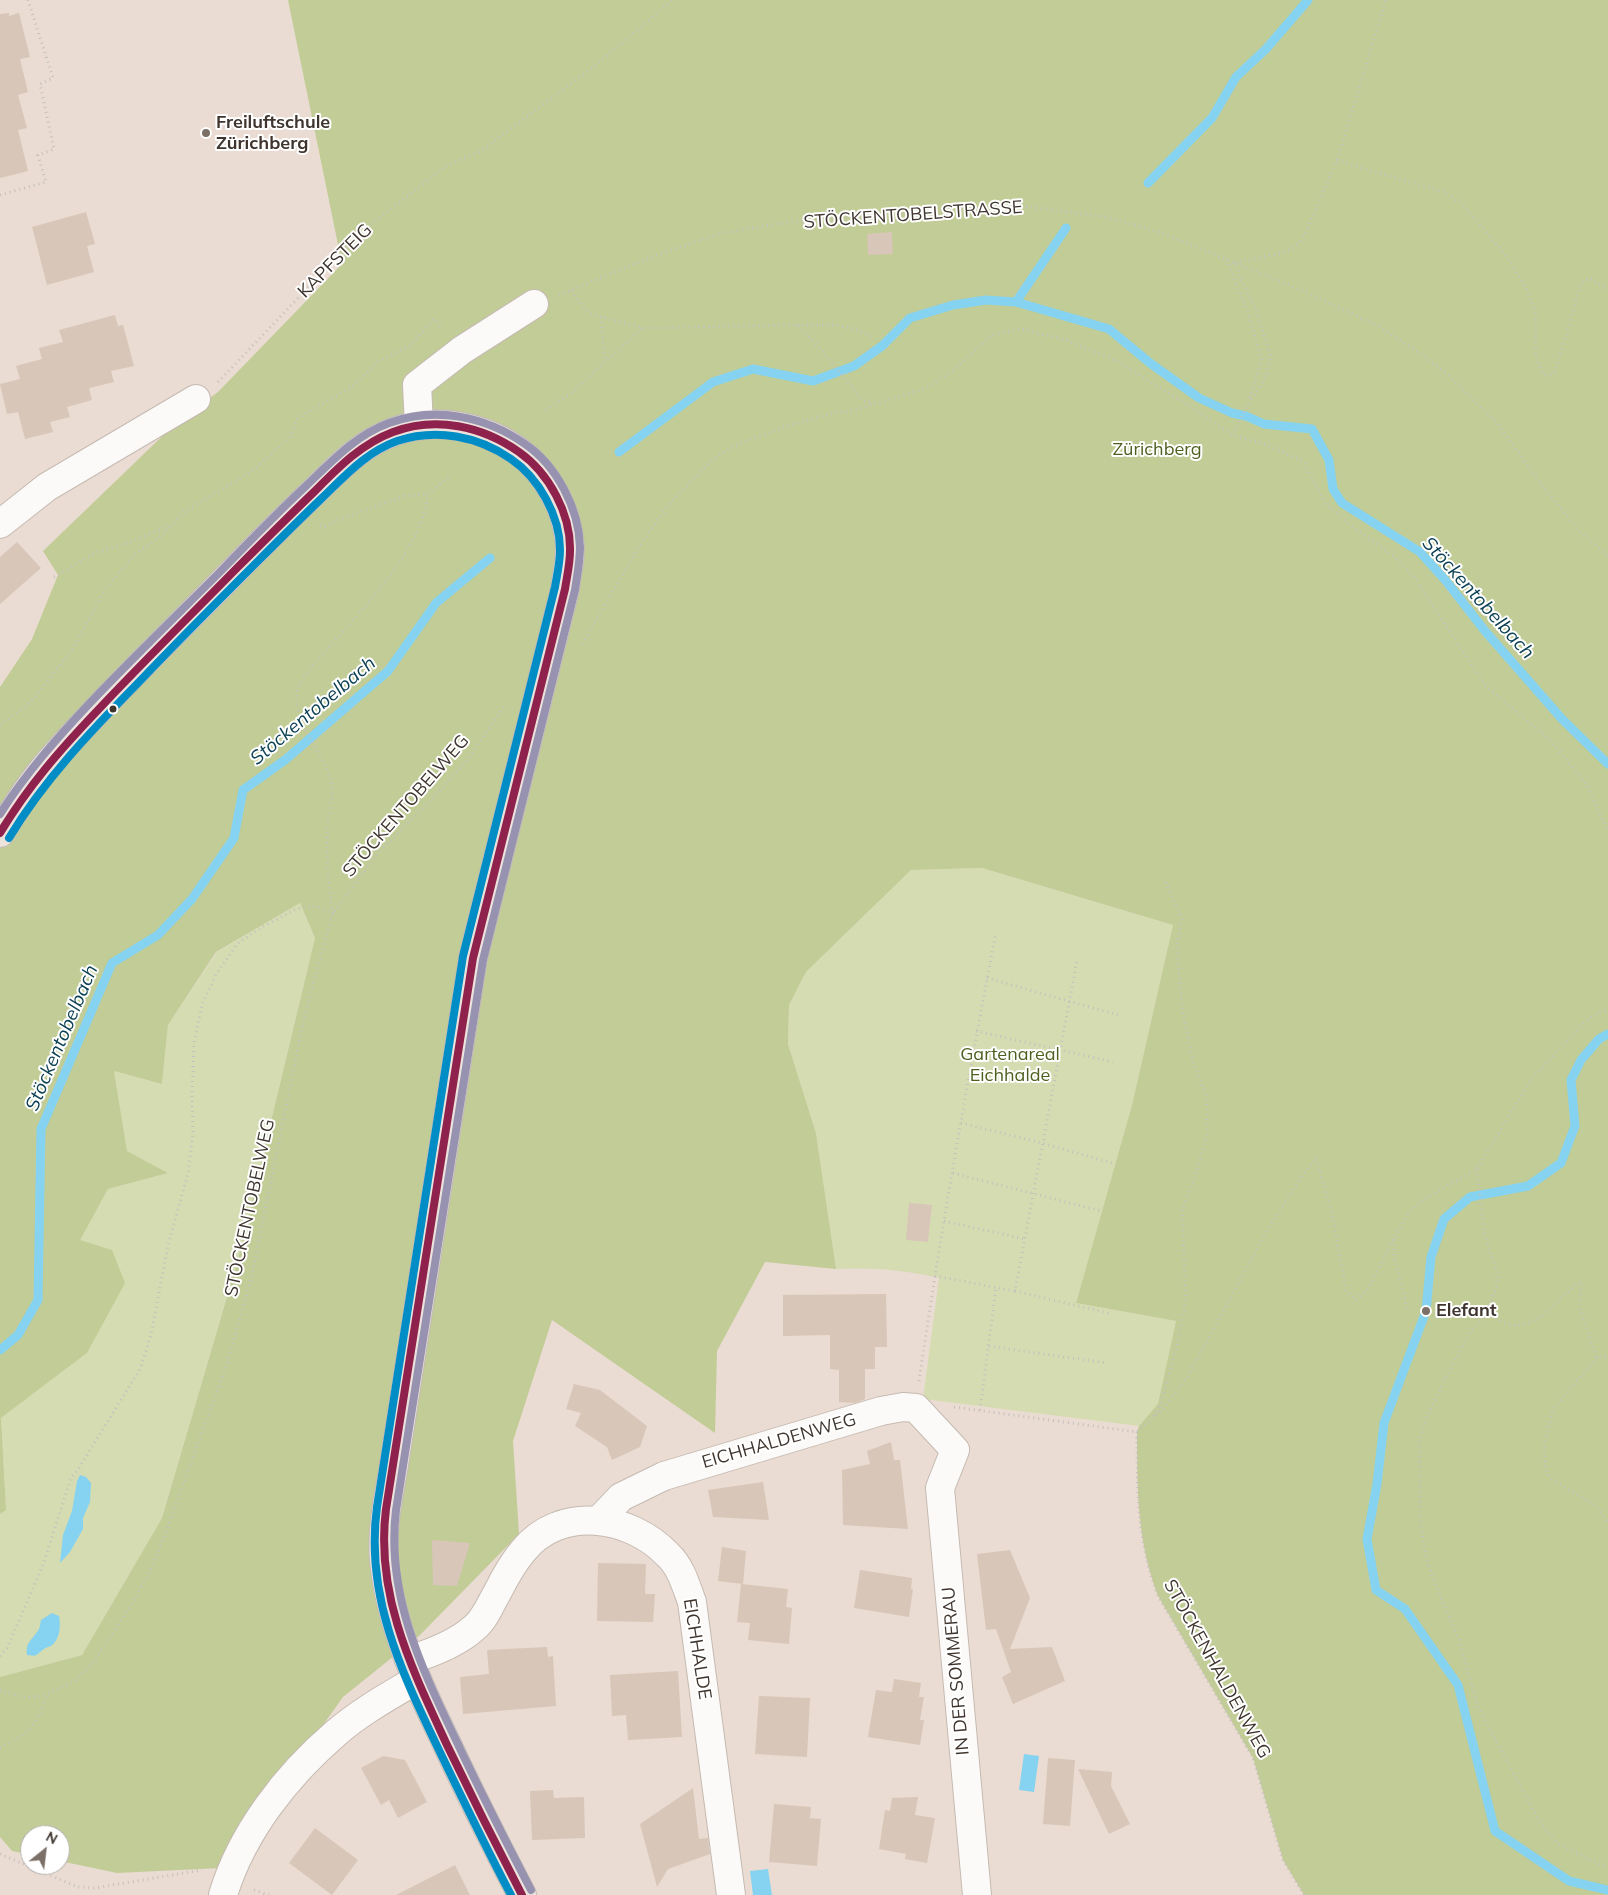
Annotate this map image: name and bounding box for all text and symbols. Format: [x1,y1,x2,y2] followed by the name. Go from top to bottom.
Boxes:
[216,112,330,154] place label: Freiluftschule Zürichberg
[200,127,212,139] marker: Freiluftschule Zürichberg
[803,197,1023,233] street label: STÖCKENTOBELSTRASSE
[293,219,377,303] street label: KAPFSTEIG
[1112,439,1202,461] park label: Zürichberg
[1417,532,1539,664] water label: Stöckentobelbach
[246,652,380,770] water label: Stöckentobelbach
[108,704,118,714] unlabelled marker
[338,731,474,881] street label: STÖCKENTOBELWEG
[21,961,103,1115] water label: Stöckentobelbach
[960,1044,1060,1086] park label: Gartenareal Eichhalde
[221,1117,279,1299] street label: STÖCKENTOBELWEG
[1436,1300,1497,1322] place label: Elefant
[1420,1305,1432,1317] marker: Elefant
[699,1409,859,1473] street label: EICHHALDENWEG
[1159,1576,1275,1762] street label: STÖCKENHALDENWEG
[938,1586,974,1756] street label: IN DER SOMMERAU
[678,1597,716,1701] street label: EICHHALDE
[20,1825,70,1875] north arrow
[43,1827,61,1848] text: N

